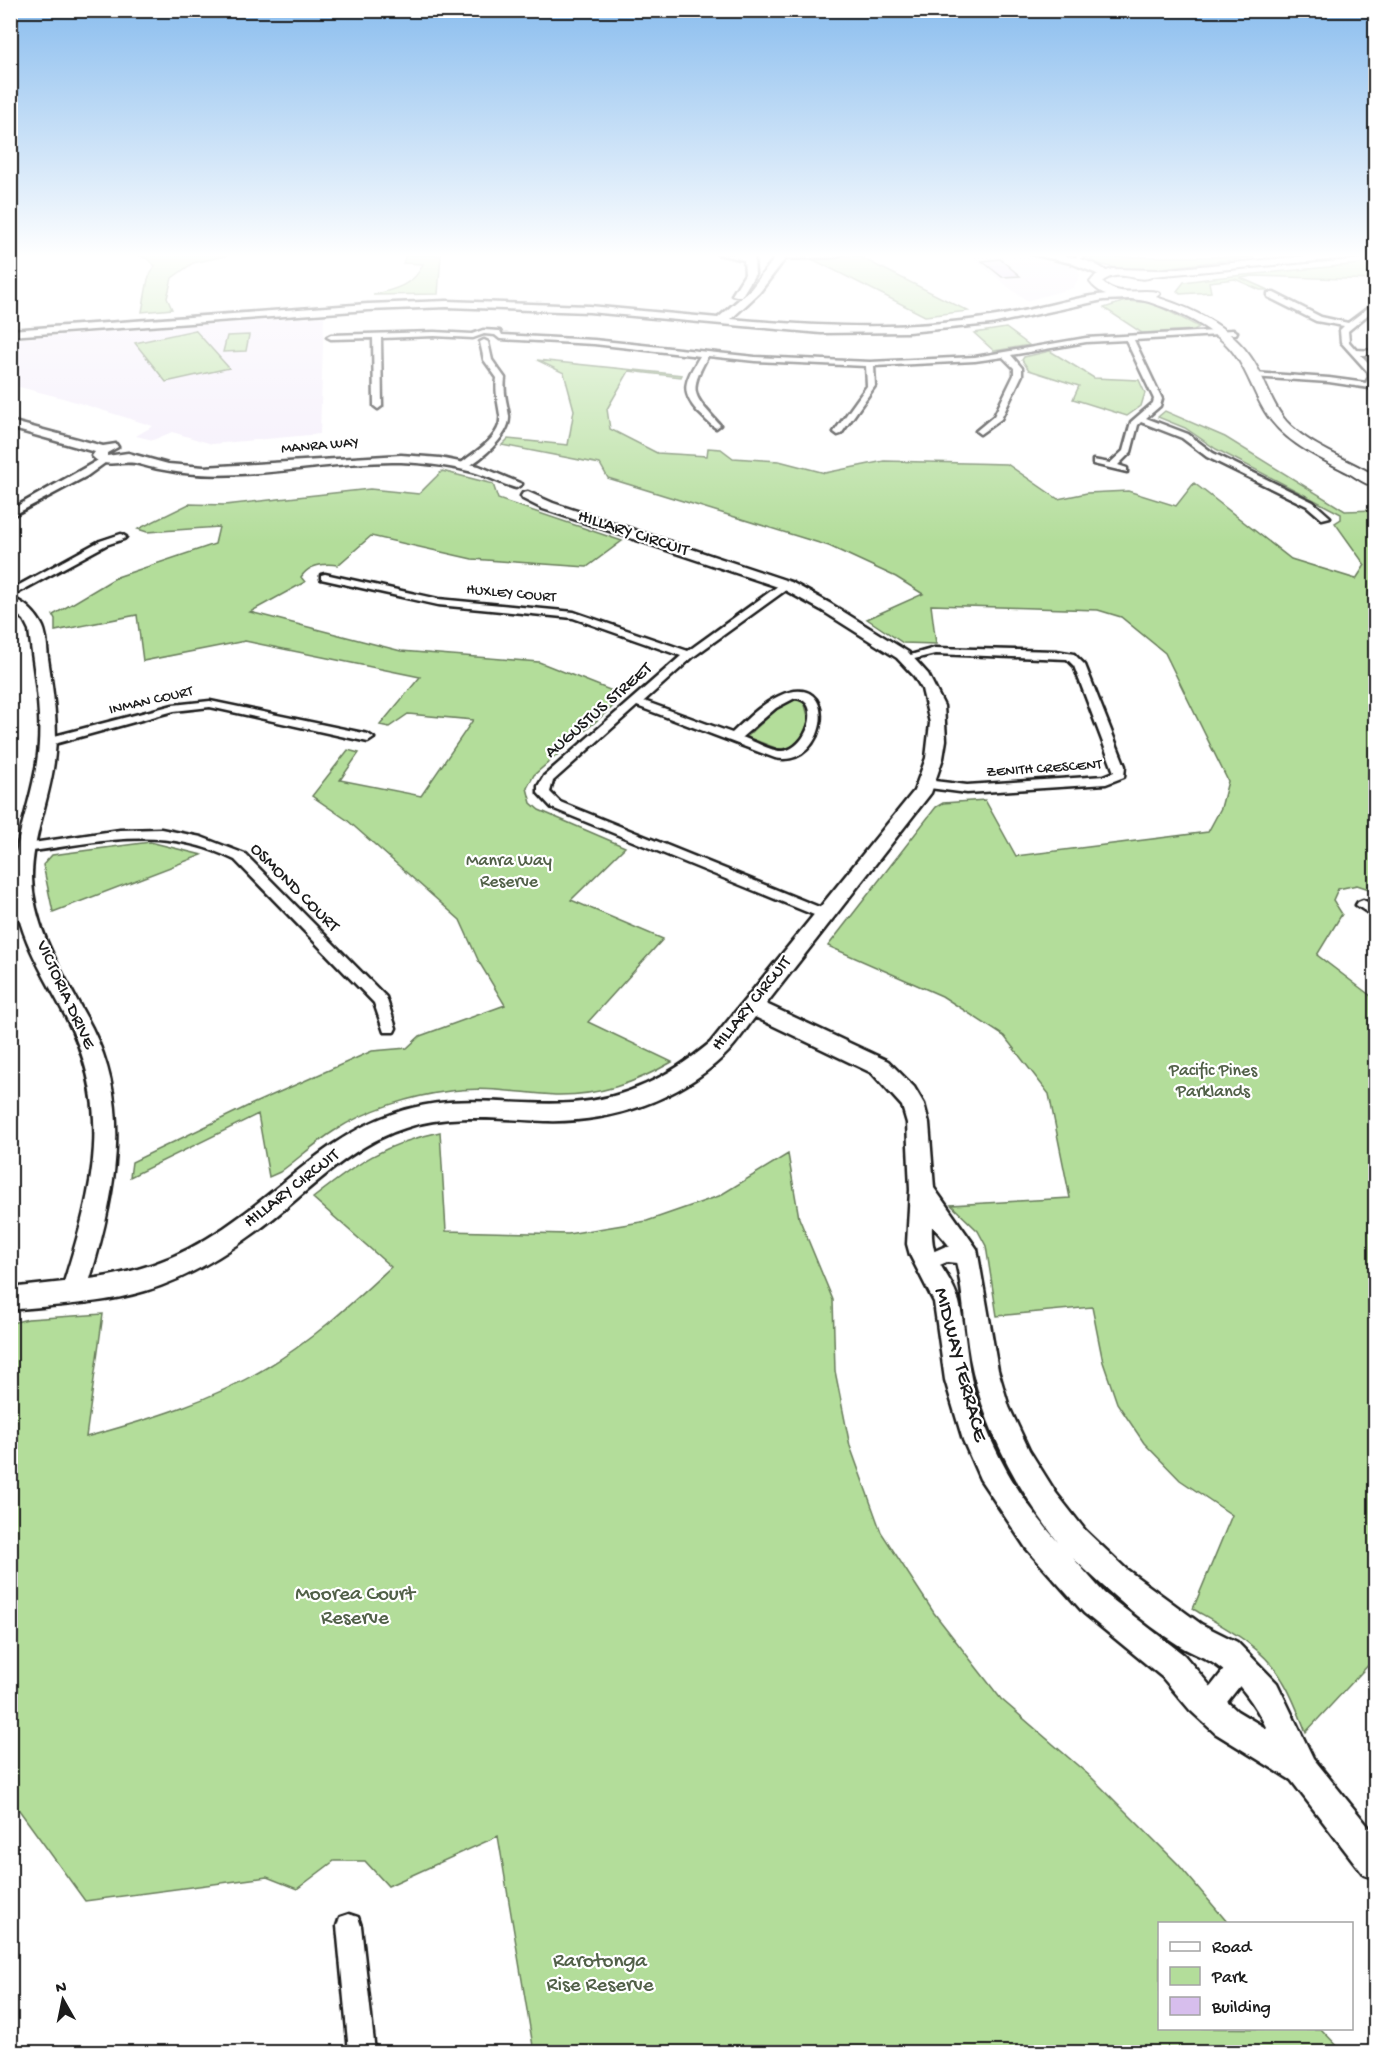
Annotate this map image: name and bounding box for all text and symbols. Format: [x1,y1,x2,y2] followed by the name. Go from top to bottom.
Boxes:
[280,434,360,458] street label: MANRA WAY
[575,506,692,562] street label: HILLARY CIRCUIT
[465,581,558,607] street label: HUXLEY COURT
[541,658,658,763] street label: AUGUSTUS STREET
[107,682,196,719] street label: INMAN COURT
[986,756,1104,782] street label: ZENITH CRESCENT
[245,839,344,938] street label: OSMOND COURT
[466,851,552,893] park label: Manra Way Reserve
[30,937,100,1053] street label: VICTORIA DRIVE
[708,952,797,1055] street label: HILLARY CIRCUIT
[1168,1061,1258,1103] park label: Pacific Pines Parklands
[240,1145,345,1233] street label: HILLARY CIRCUIT
[926,1285,992,1446] street label: MIDWAY TERRACE
[295,1583,417,1632] park label: Moorea Court Reserve
[1158,1922,1353,2030] legend
[1212,1938,1253,1959] text: Road
[546,1950,655,1999] park label: Rarotonga Rise Reserve
[1211,1968,1248,1989] text: Park
[33,1970,93,2030] north arrow
[55,1978,68,1999] text: N
[1211,1998,1271,2019] text: Building

